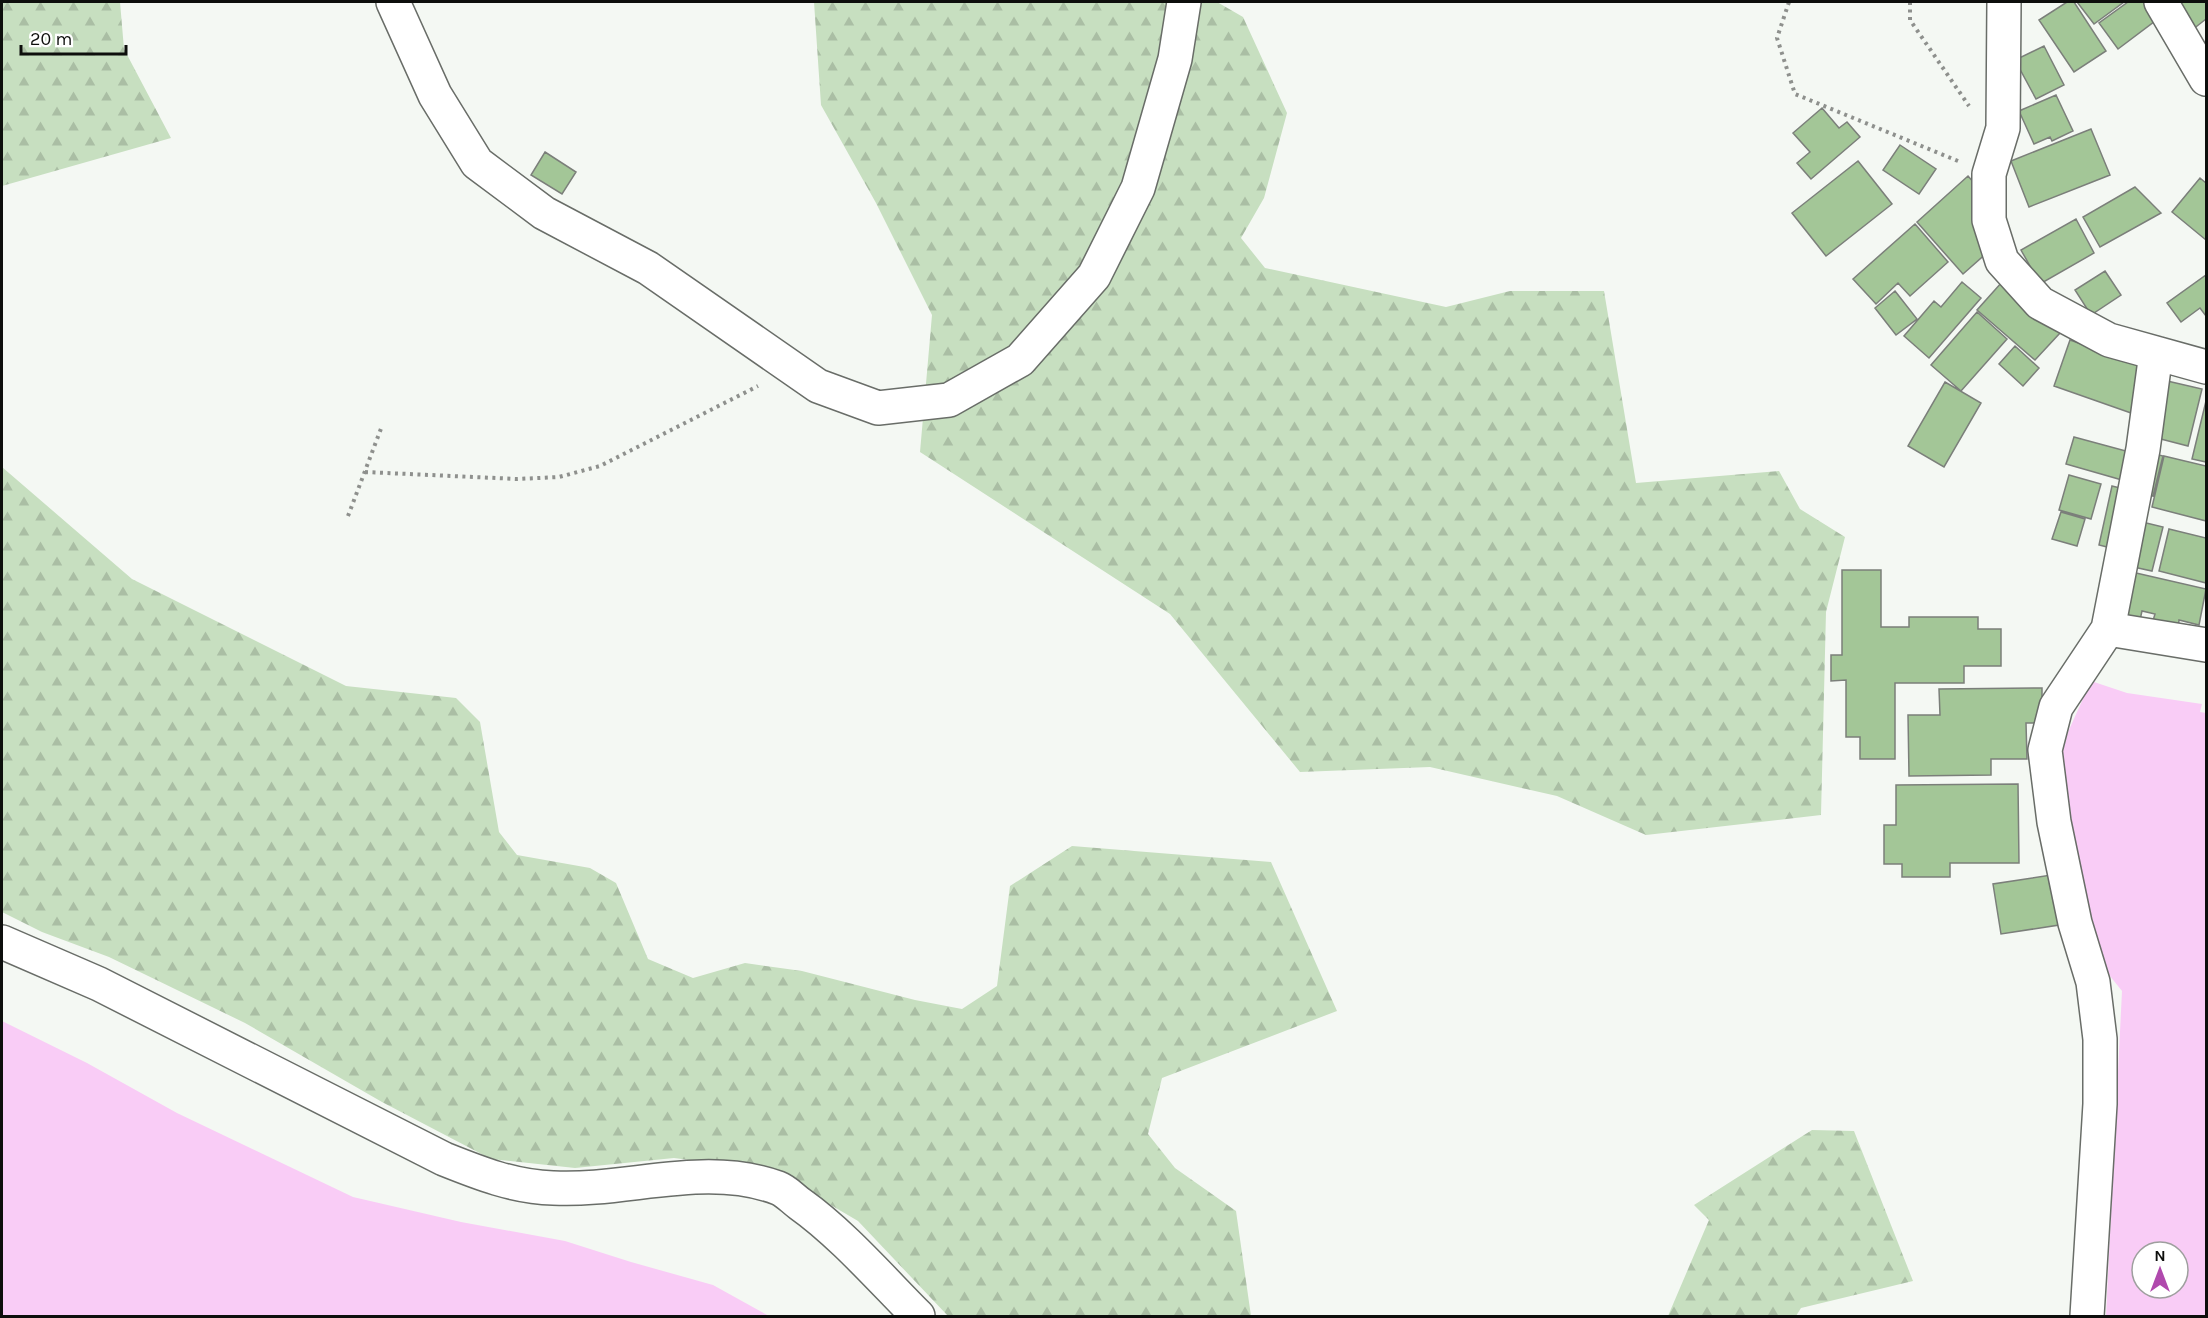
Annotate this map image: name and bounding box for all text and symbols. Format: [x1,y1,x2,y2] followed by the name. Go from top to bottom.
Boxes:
[21,18,126,56] scale bar
[30,28,72,50] text: 20 m
[2130,1240,2190,1300] north arrow
[2154,1246,2166,1265] text: N

